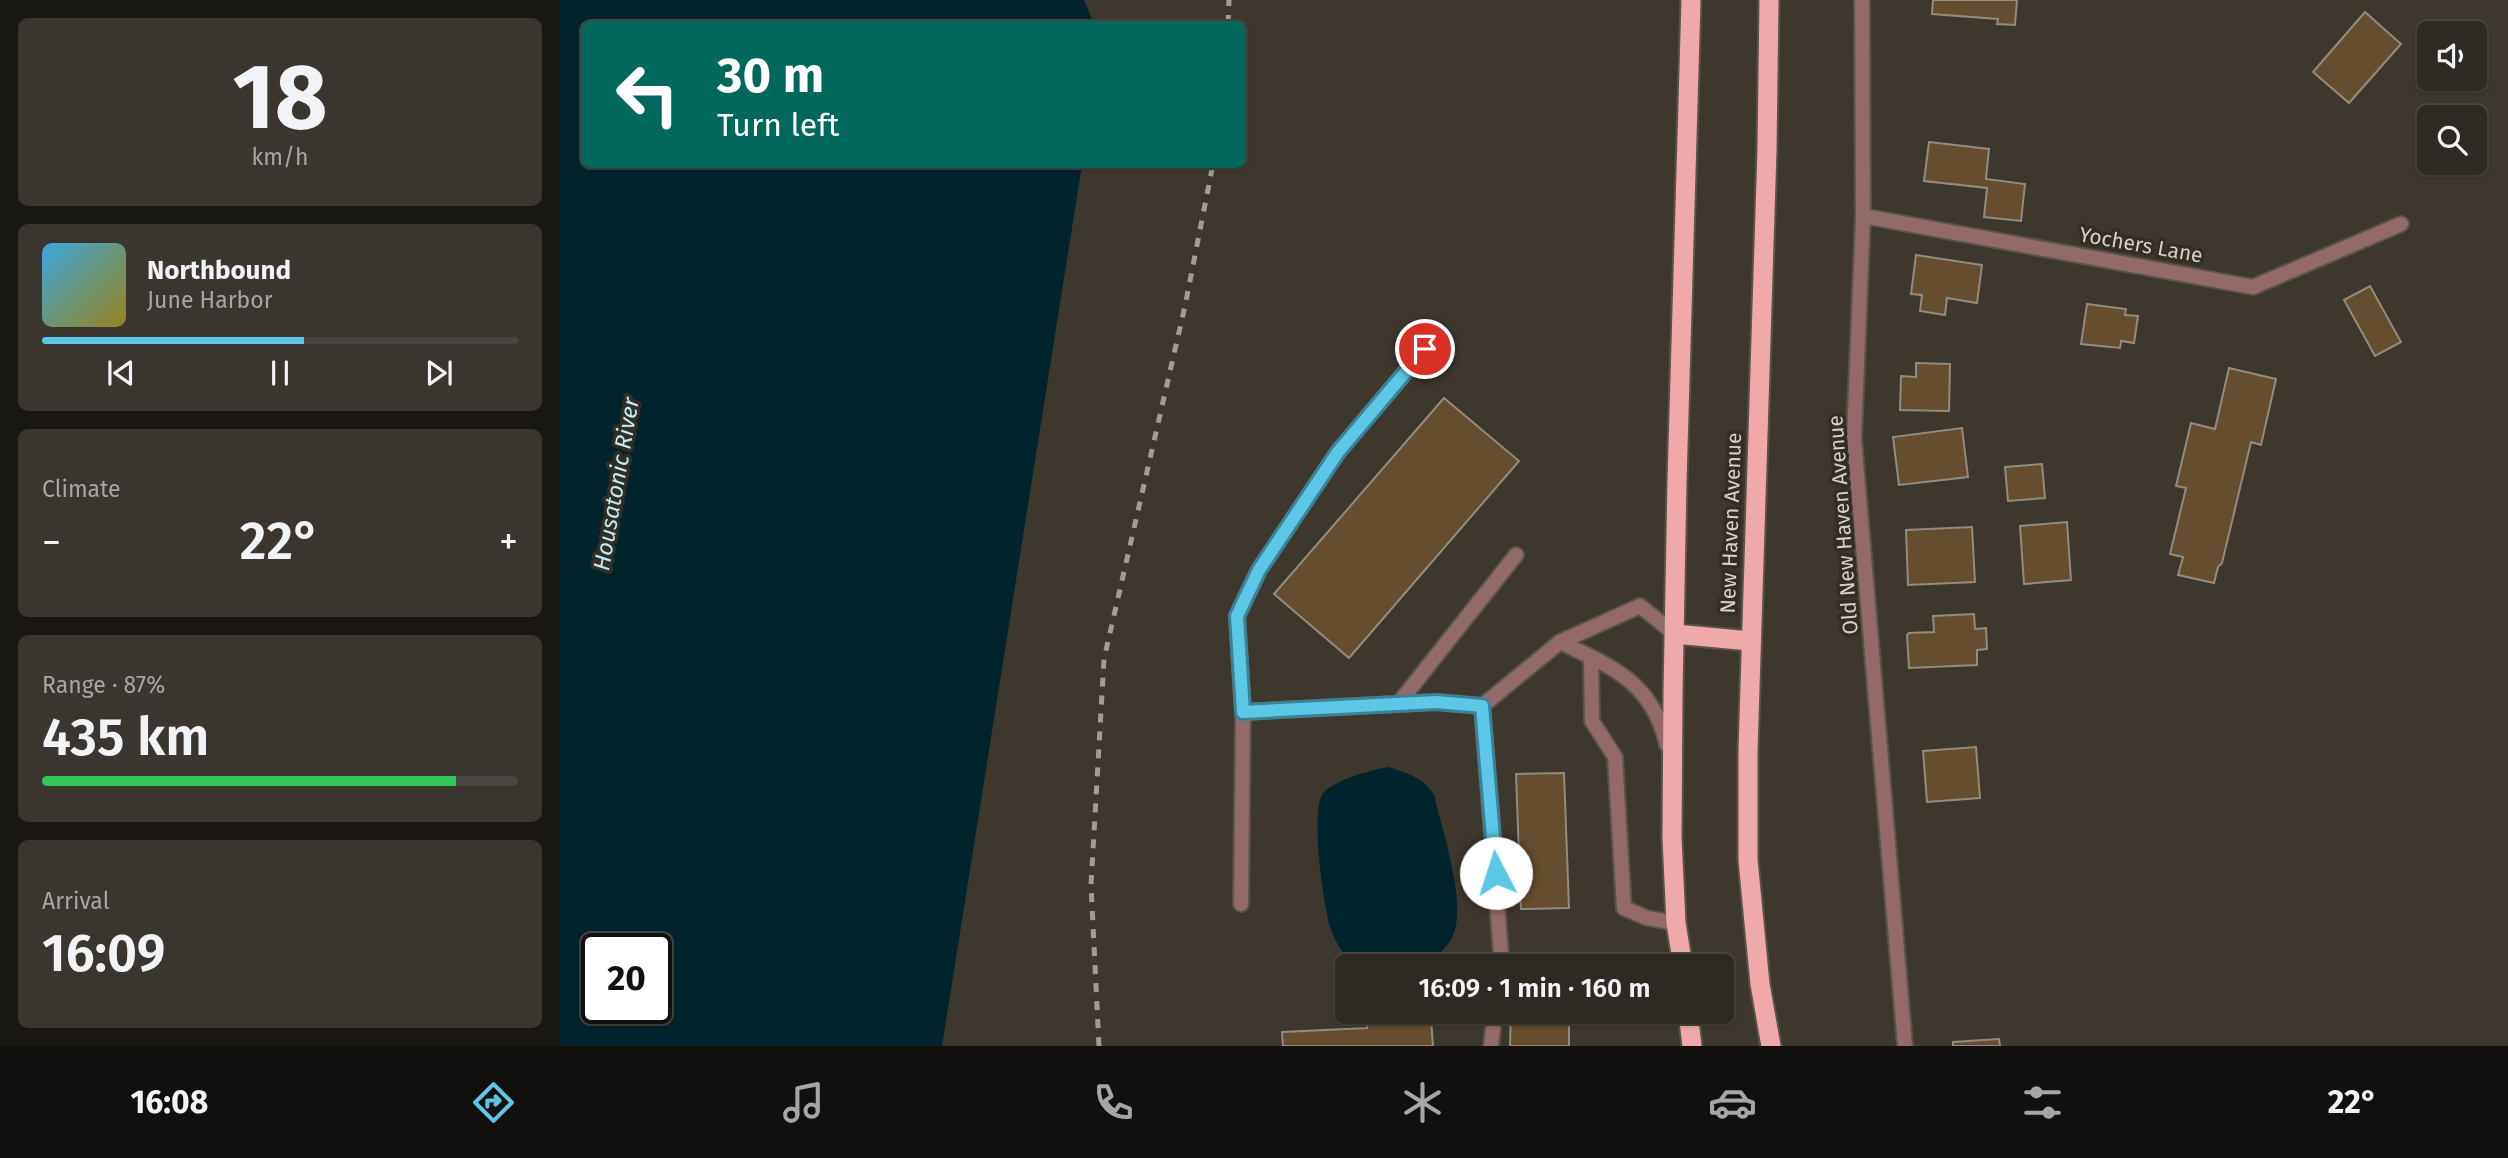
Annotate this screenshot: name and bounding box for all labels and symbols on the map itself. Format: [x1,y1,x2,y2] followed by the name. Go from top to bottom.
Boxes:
[2077,221,2205,269] street label: Yochers Lane
[1395,319,1455,379] pin
[587,394,645,573] water label: Housatonic River
[1822,414,1864,636] street label: Old New Haven Avenue
[1715,432,1747,614] street label: New Haven Avenue
[1459,836,1533,910] position arrow
[581,933,672,1024] speed limit sign: 20

